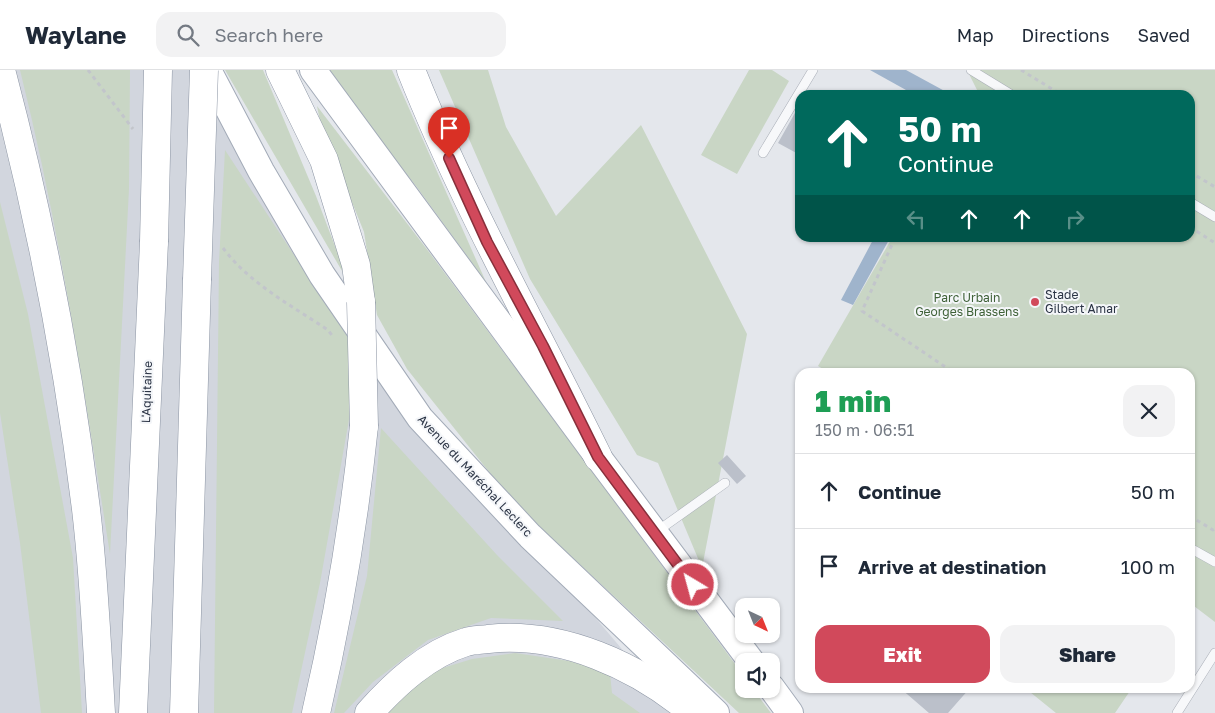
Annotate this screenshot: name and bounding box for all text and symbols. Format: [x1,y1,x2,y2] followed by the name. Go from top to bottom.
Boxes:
[156,12,506,57] search box
[25,20,126,49] text: Waylane
[174,21,202,49] icon: search
[214,23,323,46] text: Search here
[957,24,993,46] text: Map
[1021,24,1109,46] text: Directions
[1137,24,1190,46] text: Saved
[428,107,470,158] pin
[898,108,981,150] text: 50 m
[815,110,880,175] icon: ahead
[435,114,463,142] icon: arrive
[898,150,994,177] text: Continue
[902,205,930,233] icon: left
[955,205,983,233] icon: ahead
[1008,205,1036,233] icon: ahead
[1061,205,1089,233] icon: right
[1045,287,1118,316] place label: Stade Gilbert Amar
[915,290,1019,319] park label: Parc Urbain Georges Brassens
[1029,296,1041,308] marker: Stade Gilbert Amar
[138,361,155,423] street label: L'Aquitaine
[815,383,891,419] text: 1 min
[1123,385,1175,437] button: close
[415,412,536,540] street label: Avenue du Maréchal Leclerc
[815,420,914,440] text: 150 m · 06:51
[815,477,843,505] icon: ahead
[858,480,941,503] text: Continue
[1131,480,1175,503] text: 50 m
[815,552,843,580] icon: arrive
[858,555,1046,578] text: Arrive at destination
[1121,555,1175,578] text: 100 m
[666,558,718,610] position arrow
[735,598,780,642] north arrow
[735,598,780,698] map controls
[815,625,990,683] button: Exit
[1000,625,1175,683] button: Share
[735,653,780,698] button: sound

